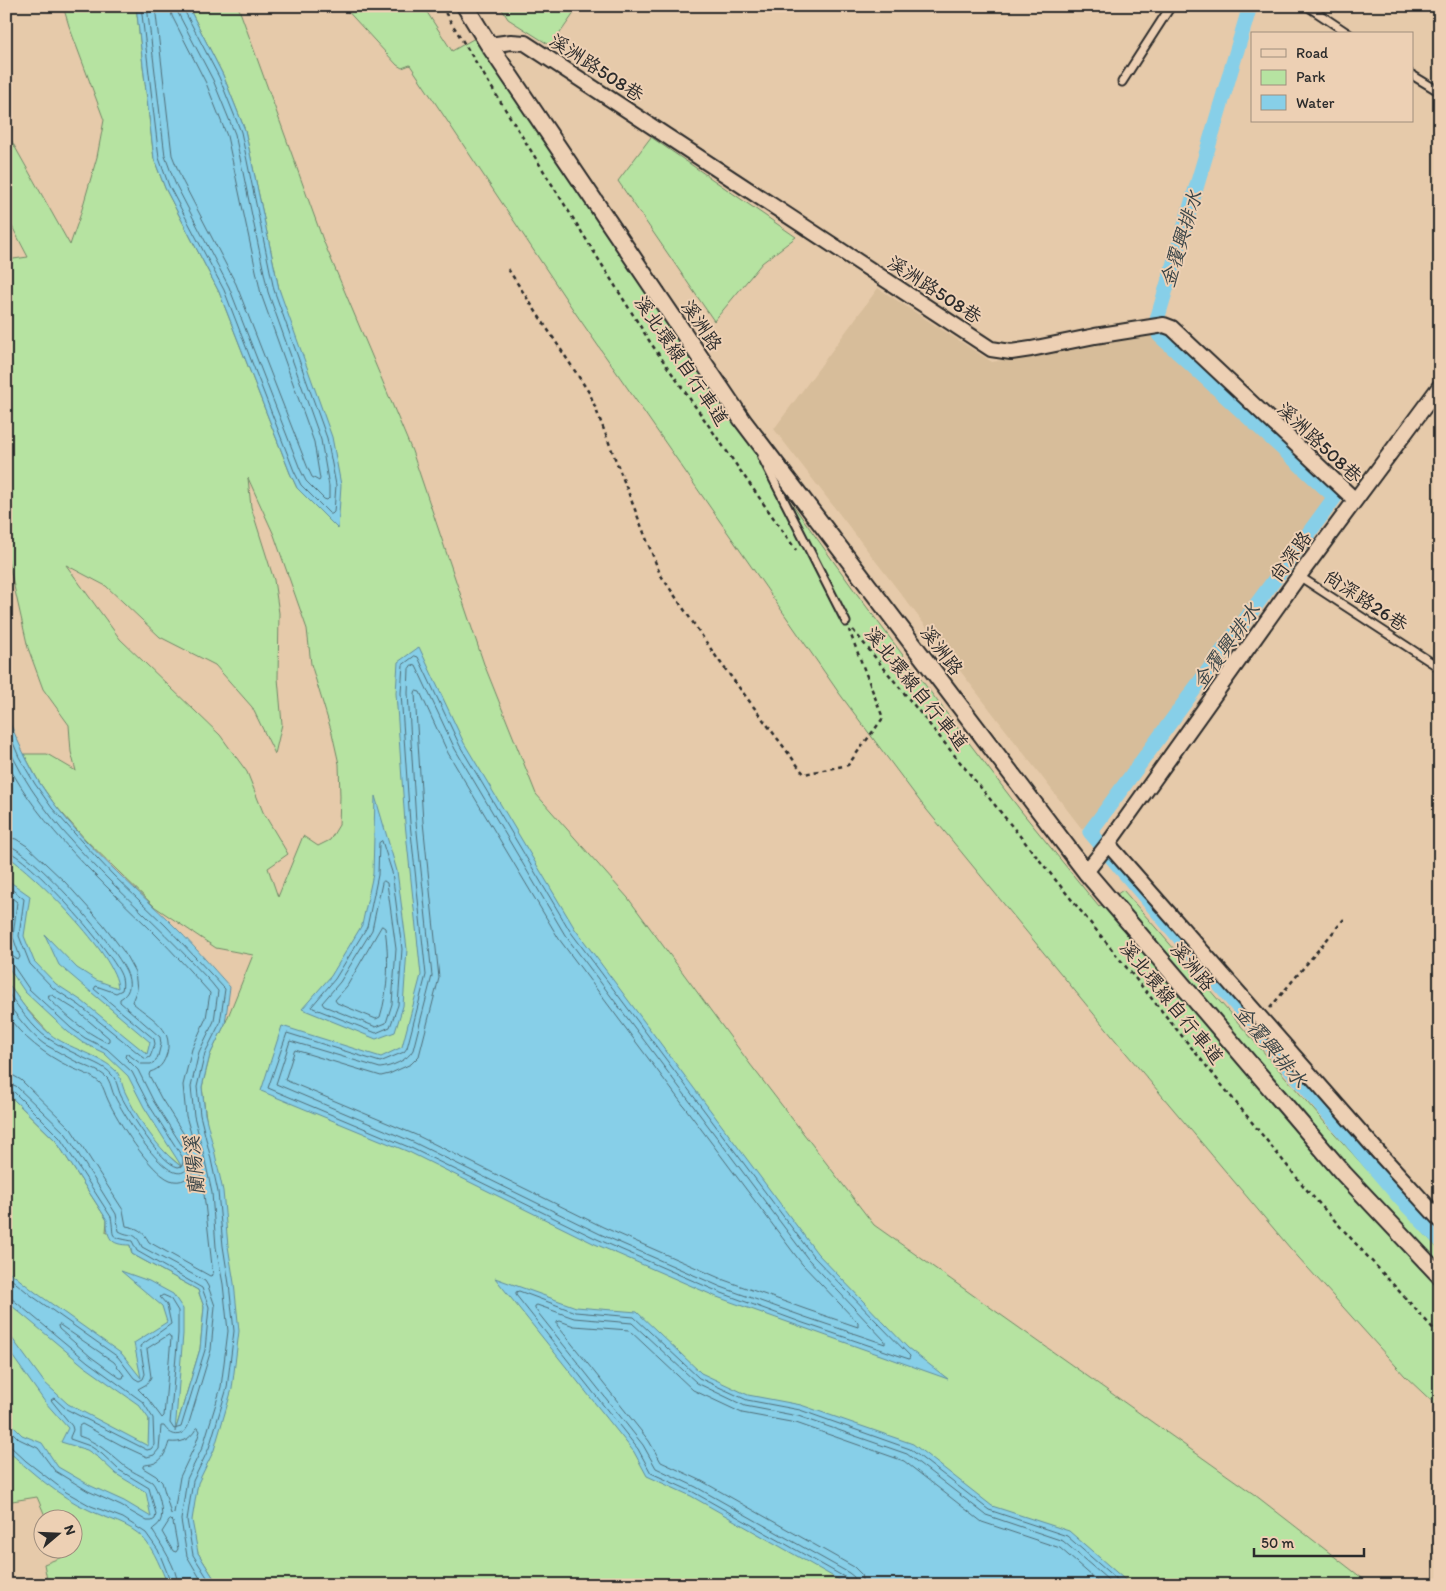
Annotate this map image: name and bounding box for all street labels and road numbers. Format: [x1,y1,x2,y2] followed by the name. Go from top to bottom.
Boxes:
[545,28,648,107] street label: 溪洲路508巷
[883,250,986,329] street label: 溪洲路508巷
[630,291,734,430] street label: 溪北環線自行車道
[676,295,727,355] street label: 溪洲路
[1272,397,1367,488] street label: 溪洲路508巷
[1264,526,1316,586] street label: 尚深路
[1319,565,1412,636] street label: 尚深路26巷
[915,621,968,680] street label: 溪洲路
[860,622,973,755] street label: 溪北環線自行車道
[1115,936,1228,1069] street label: 溪北環線自行車道
[1165,937,1220,996] street label: 溪洲路

